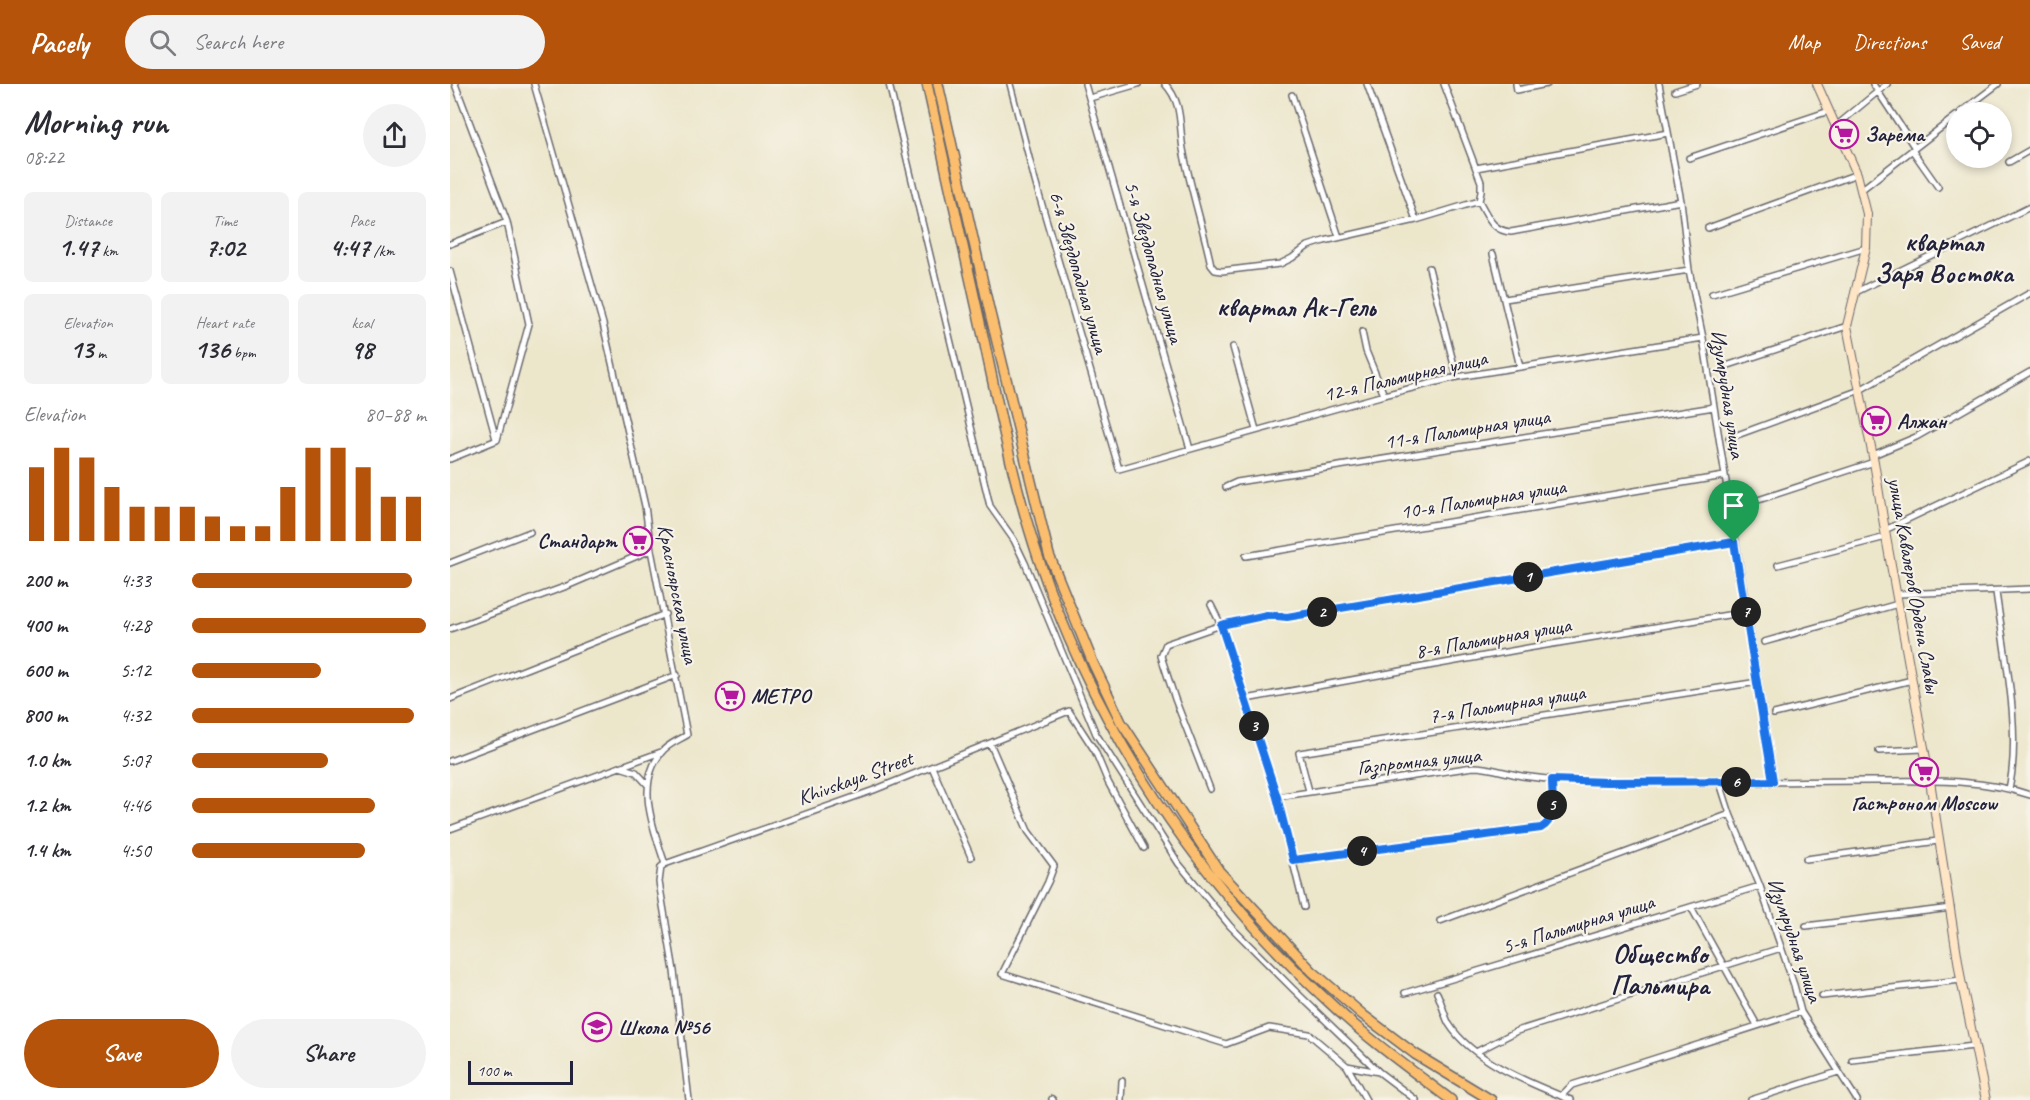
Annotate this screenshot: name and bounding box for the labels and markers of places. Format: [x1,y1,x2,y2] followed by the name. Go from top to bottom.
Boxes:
[1828,118,1860,150] supermarket icon: Зарема
[1865,121,1926,147] place label: Зарема
[1860,405,1892,437] supermarket icon: Алжан
[1897,408,1948,434] place label: Алжан
[1708,480,1759,542] pin
[622,525,654,557] supermarket icon: Стандарт
[537,528,618,554] place label: Стандарт
[1513,562,1543,592] pin: 1
[1307,597,1337,627] pin: 2
[1731,597,1761,627] pin: 7
[714,680,746,712] supermarket icon: МЕТРО
[751,683,813,709] place label: МЕТРО
[1239,711,1269,741] pin: 3
[1908,756,1940,788] supermarket icon: Гастроном Moscow
[1721,767,1751,797] pin: 6
[1537,790,1567,820] pin: 5
[1851,790,1999,816] place label: Гастроном Moscow
[1347,836,1377,866] pin: 4
[581,1011,613,1043] school or university icon: Школа №56
[618,1014,712,1040] place label: Школа №56

